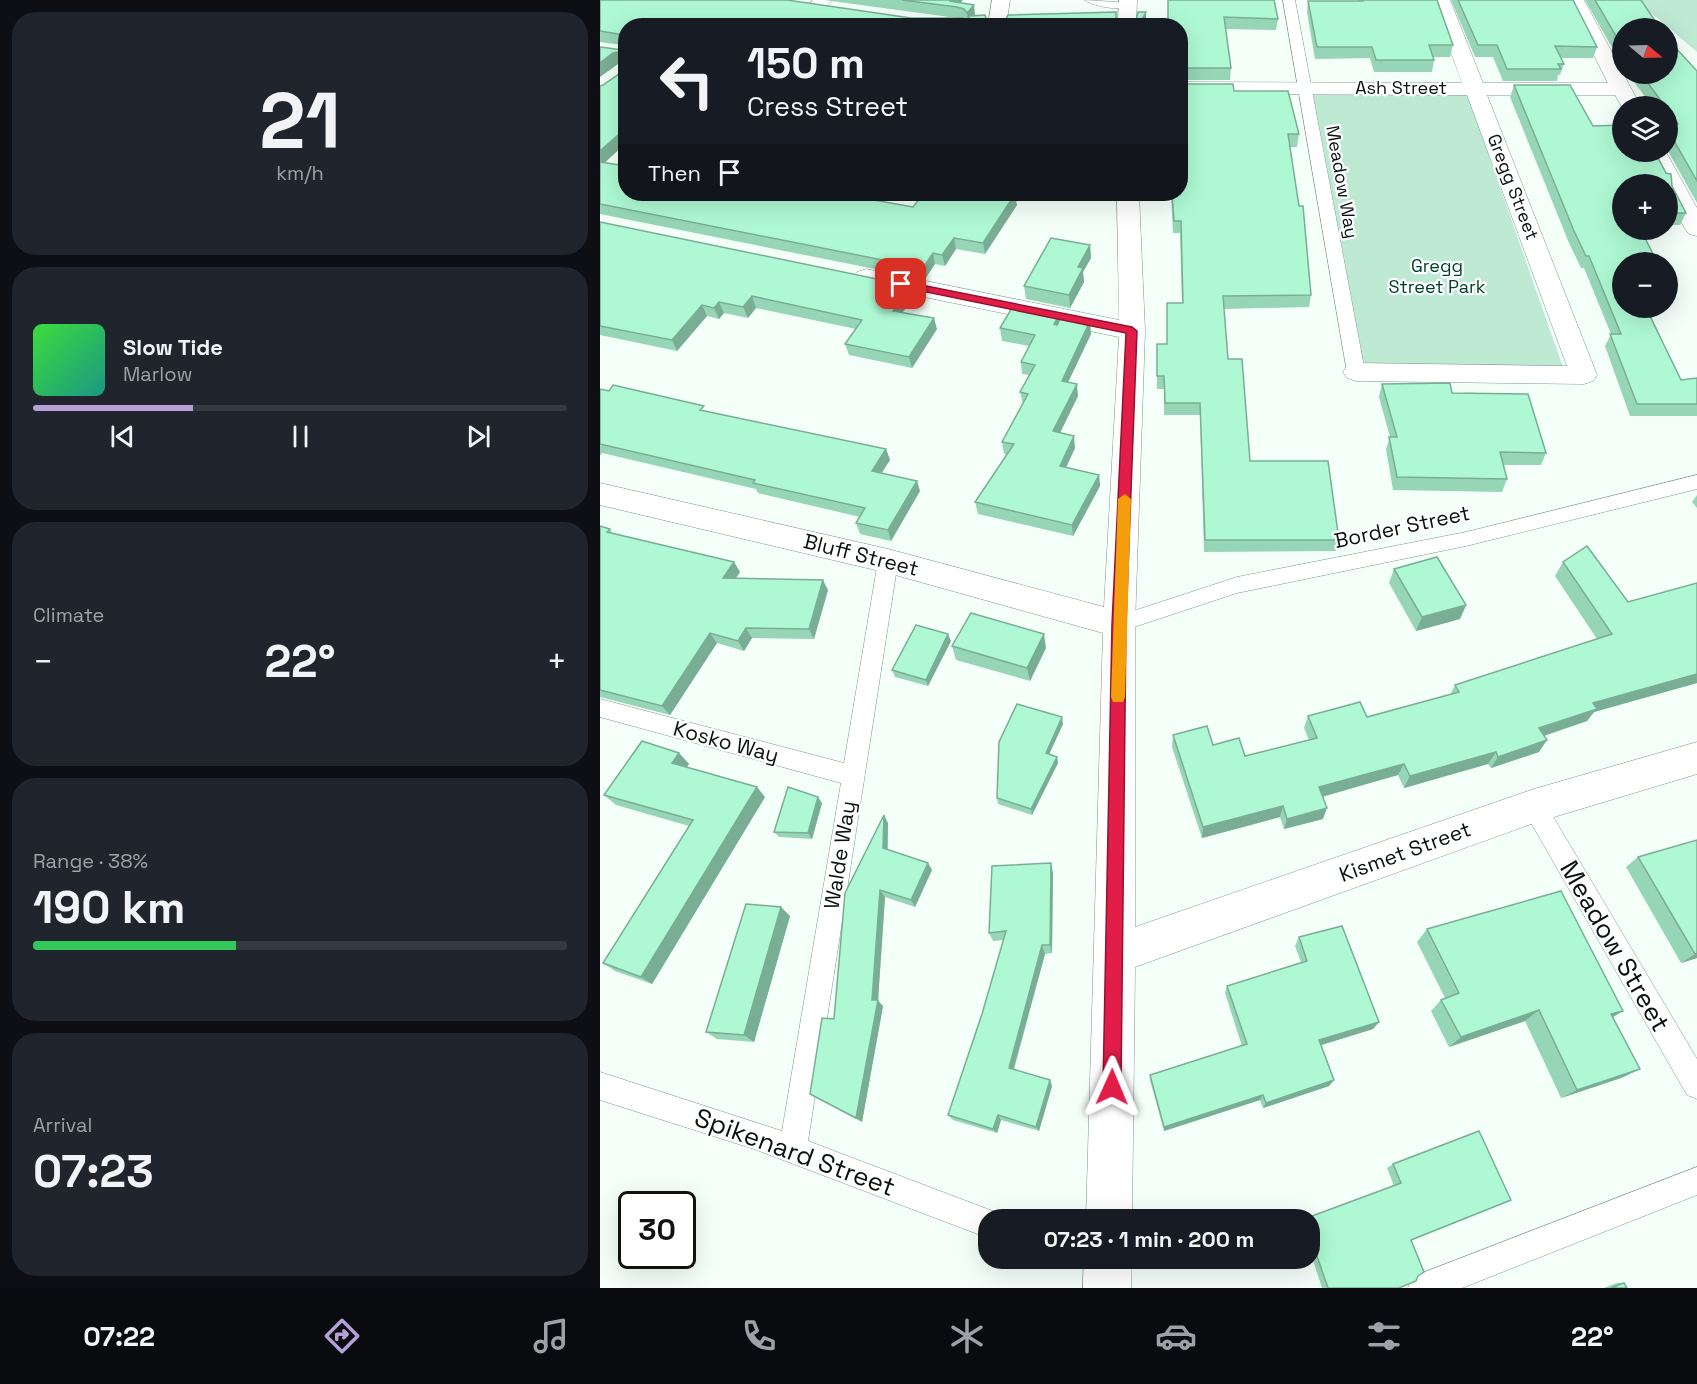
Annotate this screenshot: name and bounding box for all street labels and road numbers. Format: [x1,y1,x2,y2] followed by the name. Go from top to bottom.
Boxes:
[1355,76,1447,99] street label: Ash Street
[1321,124,1364,240] street label: Meadow Way
[1483,131,1544,243] street label: Gregg Street
[1332,499,1472,554] street label: Border Street
[801,527,921,582] street label: Bluff Street
[670,714,782,769] street label: Kosko Way
[818,799,861,911] street label: Walde Way
[1335,815,1474,888] street label: Kismet Street
[1552,854,1678,1038] street label: Meadow Street
[690,1100,900,1204] street label: Spikenard Street

